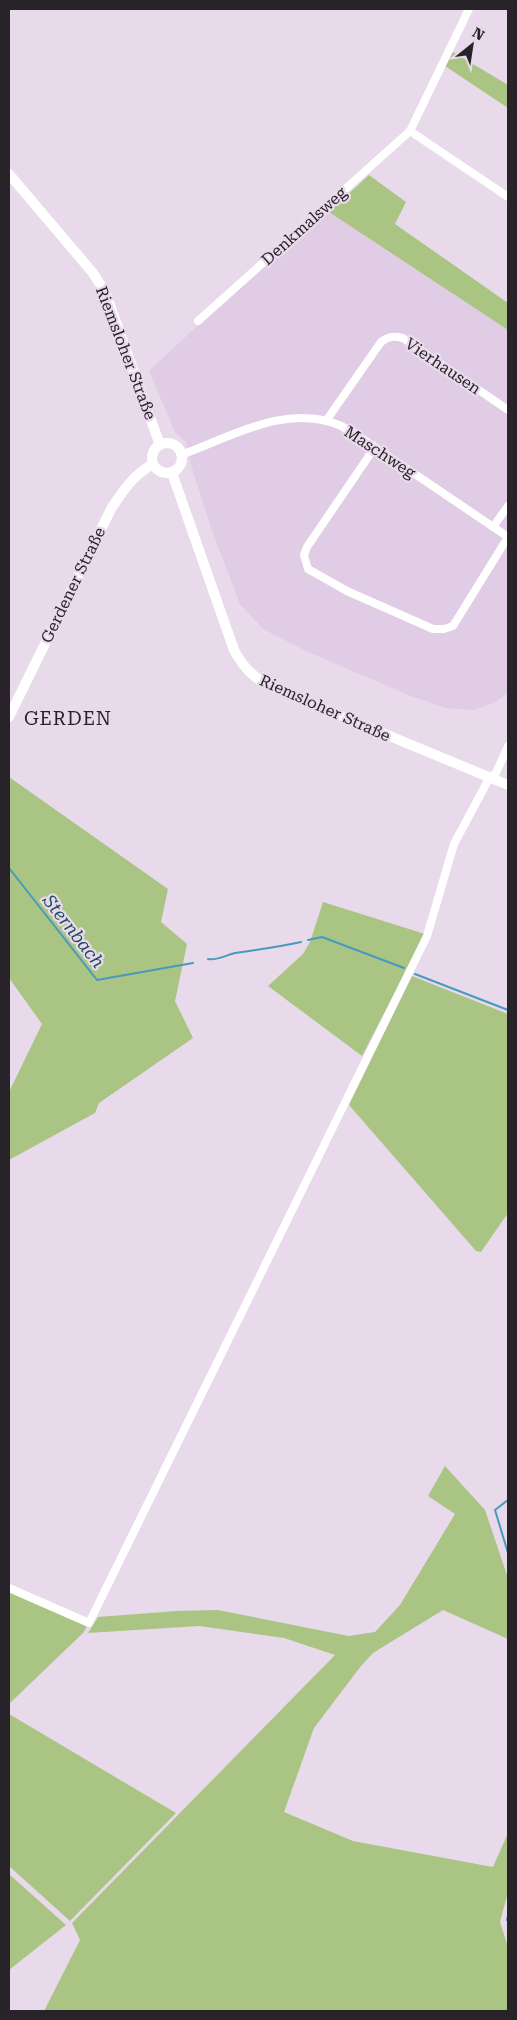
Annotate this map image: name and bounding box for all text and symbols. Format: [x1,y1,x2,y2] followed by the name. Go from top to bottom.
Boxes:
[447,20,497,70] north arrow
[470,24,487,43] text: N
[258,182,351,269] street label: Denkmalsweg
[92,284,160,423] street label: Riemsloher Straße
[402,334,484,398] street label: Vierhausen
[341,422,420,483] street label: Maschweg
[37,524,109,646] street label: Gerdener Straße
[257,671,394,746] street label: Riemsloher Straße
[24,707,112,730] district label: GERDEN
[38,889,109,972] water label: Sternbach

